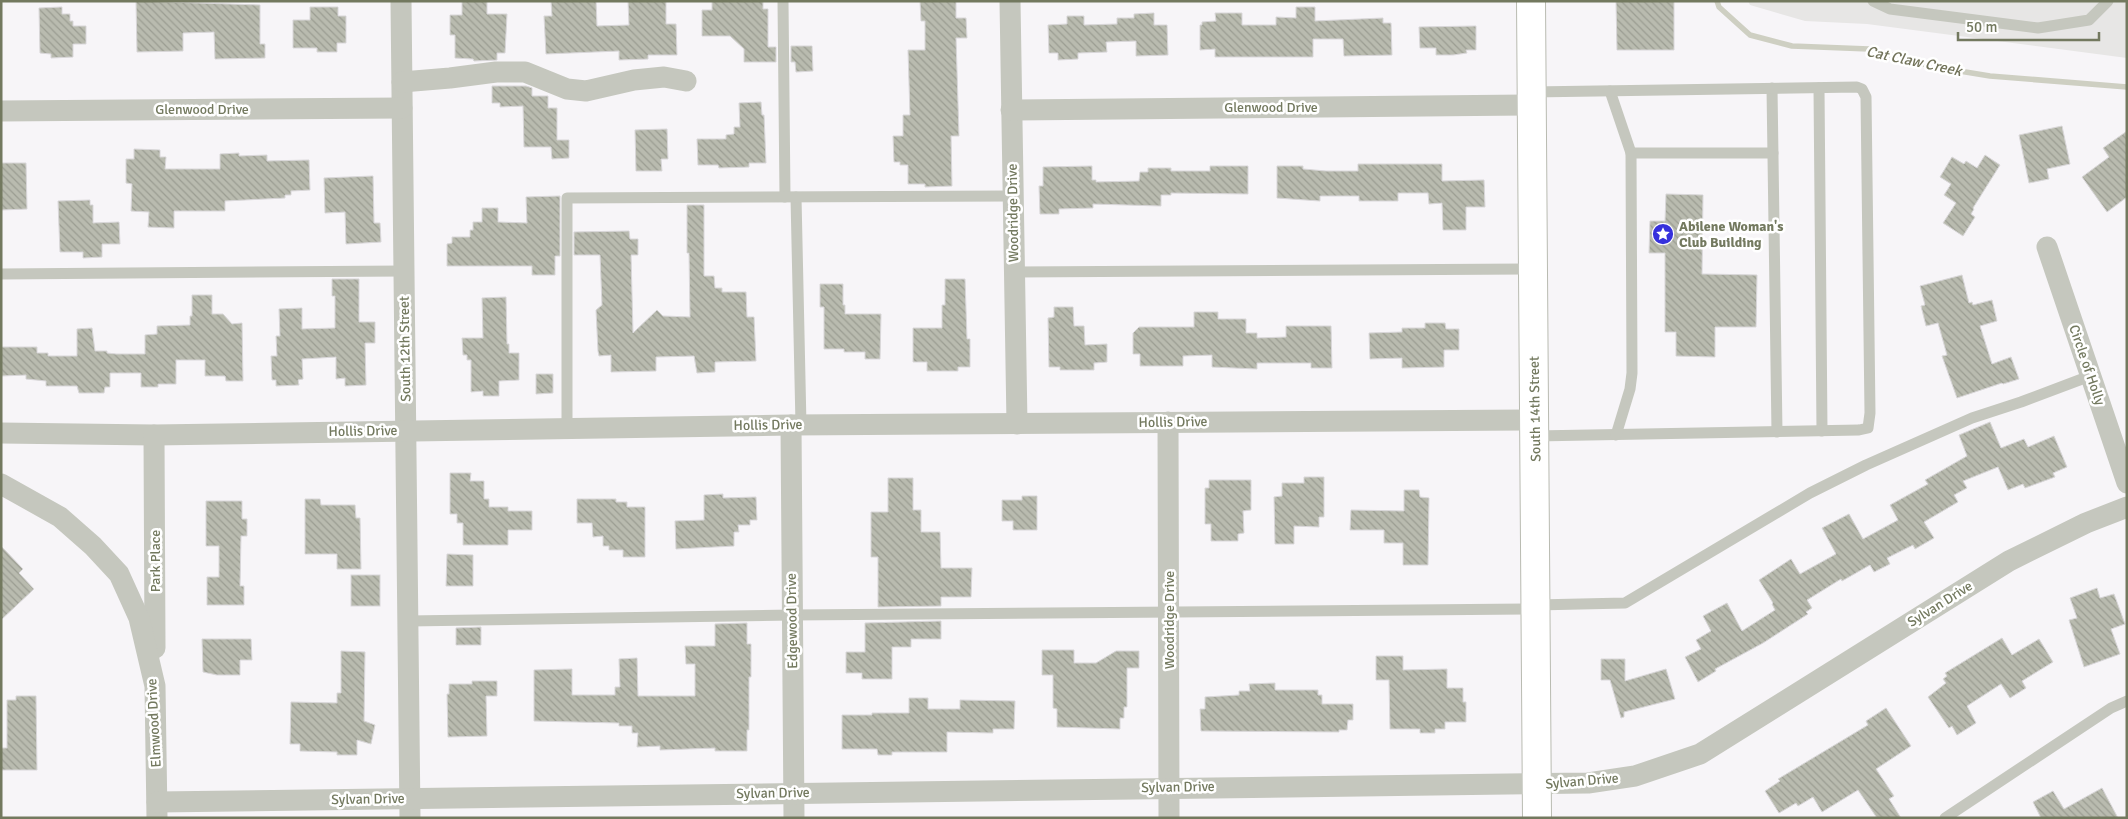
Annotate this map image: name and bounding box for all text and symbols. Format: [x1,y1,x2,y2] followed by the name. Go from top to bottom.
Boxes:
[1958,10,2099,42] scale bar
[1966,18,1997,36] text: 50 m
[1865,42,1965,80] water label: Cat Claw Creek
[1224,99,1318,116] street label: Glenwood Drive
[155,101,249,118] street label: Glenwood Drive
[1004,163,1022,263] street label: Woodridge Drive
[1679,218,1784,251] place label: Abilene Woman's Club Building
[1651,222,1675,246] place icon: Abilene Woman's Club Building
[396,296,414,402] street label: South 12th Street
[2065,323,2109,408] street label: Circle of Holly
[1526,356,1544,462] street label: South 14th Street
[1138,413,1208,431] street label: Hollis Drive
[733,416,803,434] street label: Hollis Drive
[328,422,398,440] street label: Hollis Drive
[147,530,164,592] street label: Park Place
[1161,571,1178,669] street label: Woodridge Drive
[783,573,801,669] street label: Edgewood Drive
[1904,577,1976,631] street label: Sylvan Drive
[143,678,165,768] street label: Elmwood Drive
[1545,769,1619,793] street label: Sylvan Drive
[1141,778,1215,796] street label: Sylvan Drive
[736,784,810,802] street label: Sylvan Drive
[331,790,405,808] street label: Sylvan Drive

